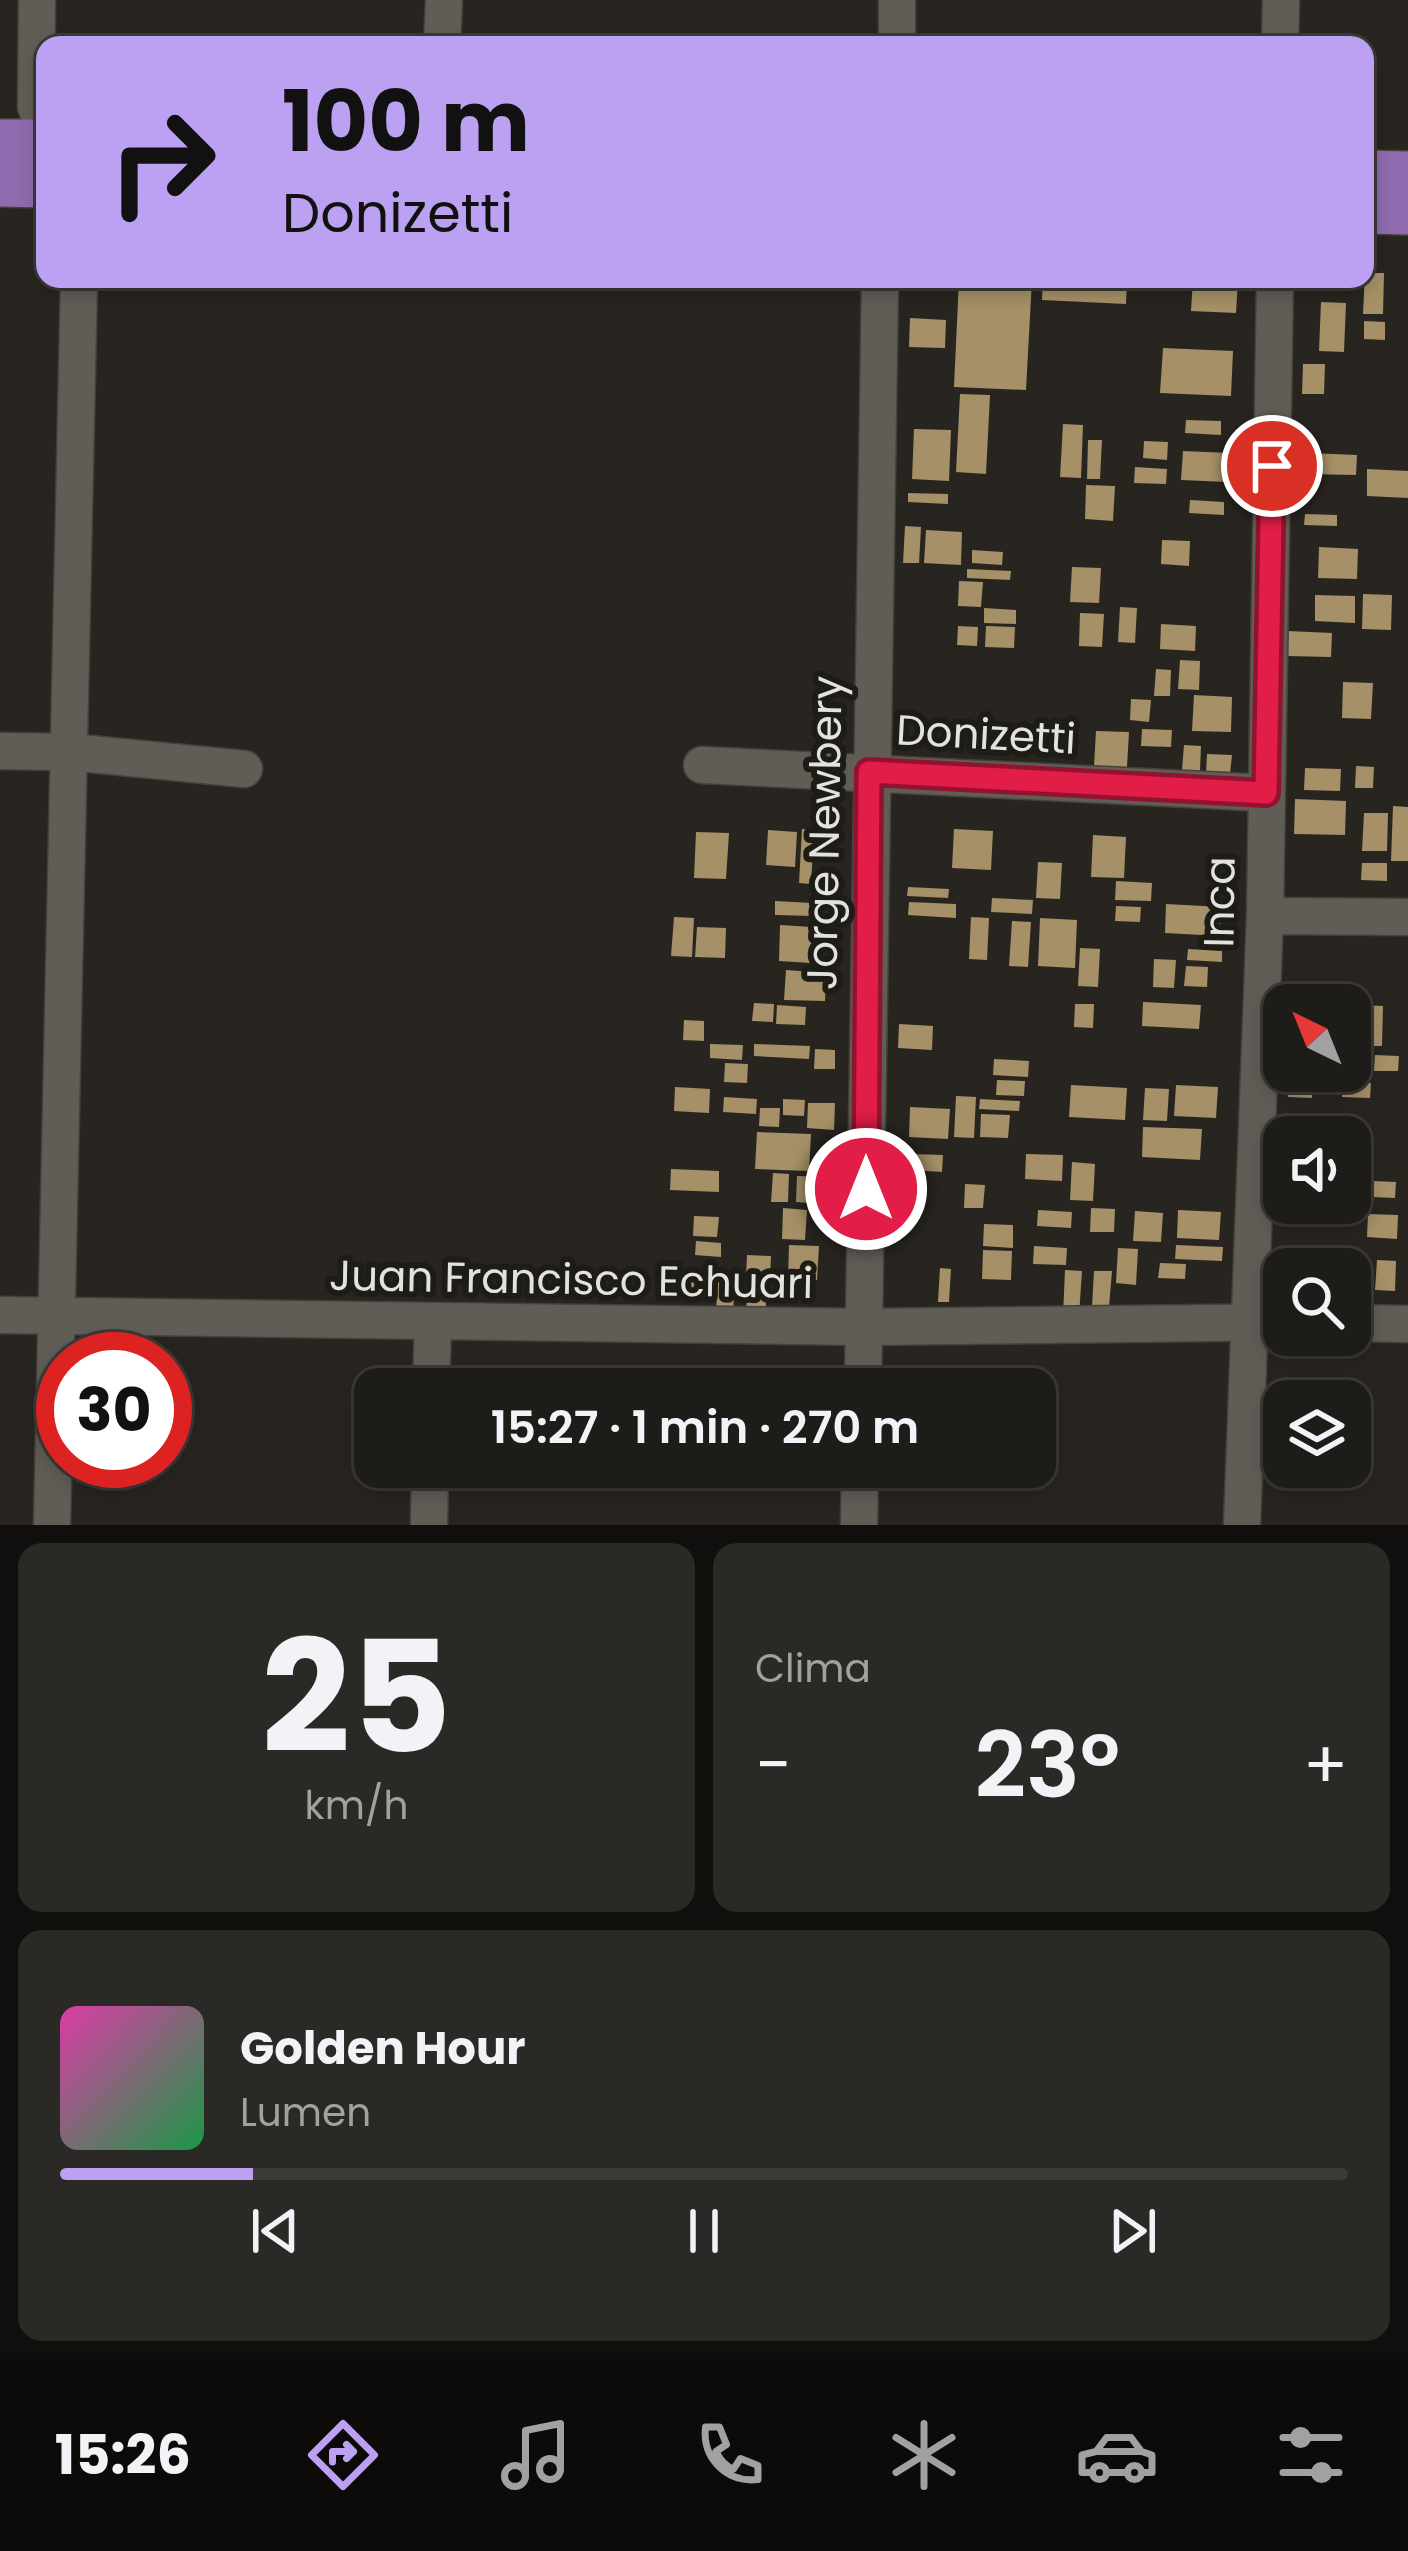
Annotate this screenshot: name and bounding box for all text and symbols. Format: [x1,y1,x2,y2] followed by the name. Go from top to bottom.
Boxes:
[282,63,530,180] text: 100 m
[84,84,240,240] icon: right
[282,175,513,251] text: Donizetti
[1221,415,1323,517] pin
[1239,433,1305,499] icon: arrive
[792,675,857,991] street label: Jorge Newbery
[895,700,1077,769] street label: Donizetti
[1189,856,1250,948] street label: Inca
[1263,984,1371,1092] north arrow
[1263,984,1371,1488] map controls
[1263,1116,1371,1224] button: sound
[803,1126,929,1252] position arrow
[328,1246,814,1313] street label: Juan Francisco Echuari
[1263,1248,1371,1356] button: search
[36,1332,192,1488] speed limit sign: 30
[1263,1380,1371,1488] button: layers
[491,1396,919,1459] text: 15:27 · 1 min · 270 m
[261,1588,452,1807] text: 25
[755,1641,871,1696] text: Clima
[974,1702,1120,1829] text: 23°
[755,1719,791,1811] text: −
[1303,1719,1348,1811] text: +
[305,1778,408,1833] text: km/h
[240,2017,526,2080] text: Golden Hour
[240,2085,371,2140] text: Lumen
[242,2198,308,2264] icon: previous
[671,2198,737,2264] icon: pause
[1100,2198,1166,2264] icon: next
[301,2413,385,2497] icon: directions
[494,2413,578,2497] icon: music
[688,2413,772,2497] icon: phone
[882,2413,966,2497] icon: climate
[1075,2413,1159,2497] icon: car
[1269,2413,1353,2497] icon: filters
[55,2417,191,2493] text: 15:26

